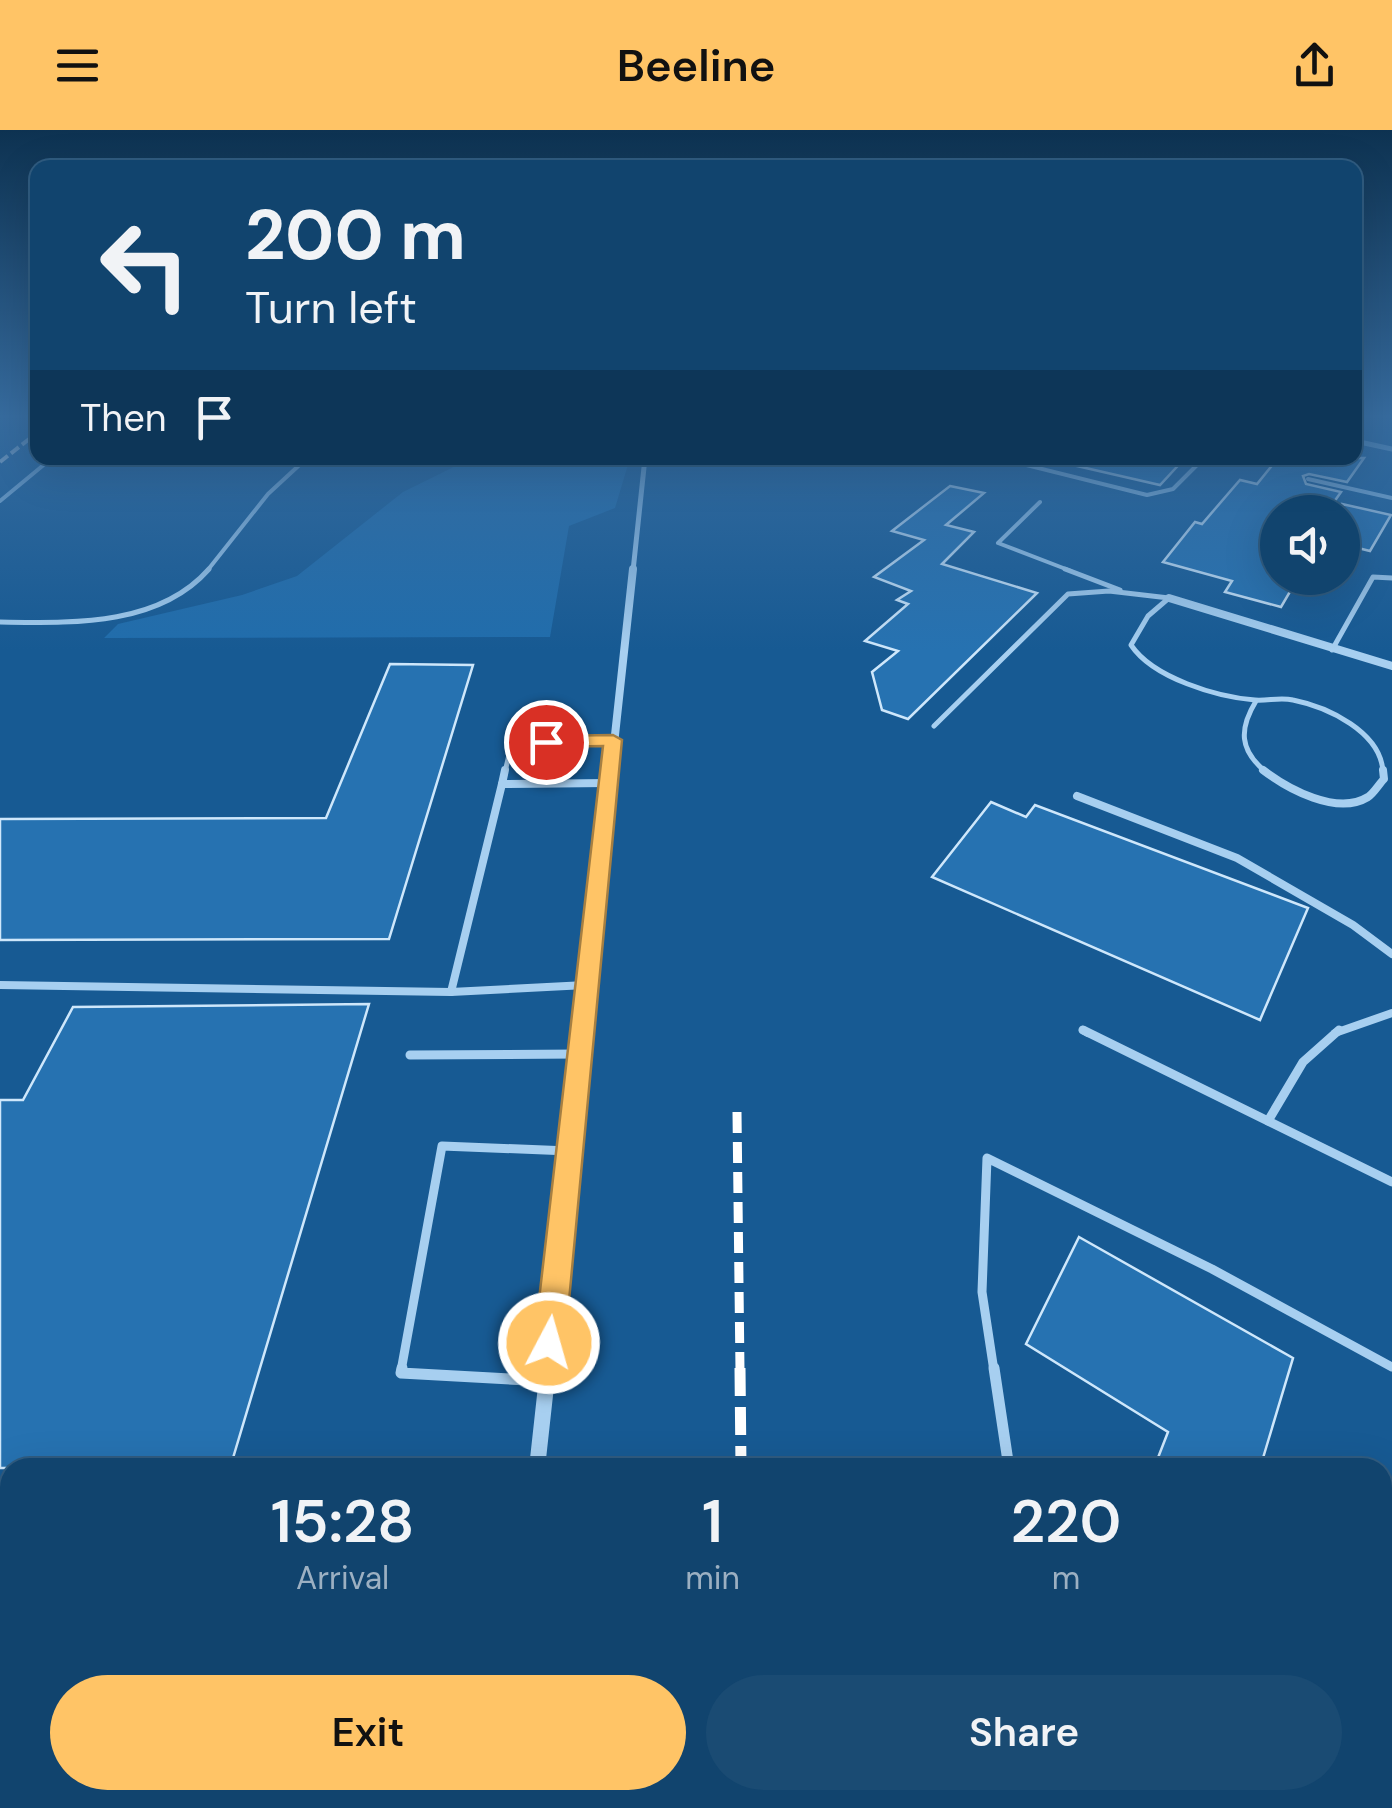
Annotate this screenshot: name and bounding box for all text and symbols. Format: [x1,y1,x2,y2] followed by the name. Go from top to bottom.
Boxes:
[617,36,775,95] text: Beeline
[50,38,105,93] icon: menu
[1287,38,1342,93] icon: share
[245,190,466,281] text: 200 m
[80,200,210,330] icon: left
[245,278,417,337] text: Turn left
[187,390,242,445] icon: arrive
[80,393,167,443] text: Then
[1260,495,1360,595] map controls
[1260,495,1360,595] button: sound
[504,700,589,785] pin
[519,715,574,770] icon: arrive
[497,1291,601,1395] position arrow
[271,1482,415,1561] text: 15:28
[702,1482,723,1561] text: 1
[1011,1482,1121,1561] text: 220
[296,1557,389,1599] text: Arrival
[685,1557,740,1599] text: min
[1052,1557,1080,1599] text: m
[50,1675,686,1790] button: Exit
[706,1675,1342,1790] button: Share

